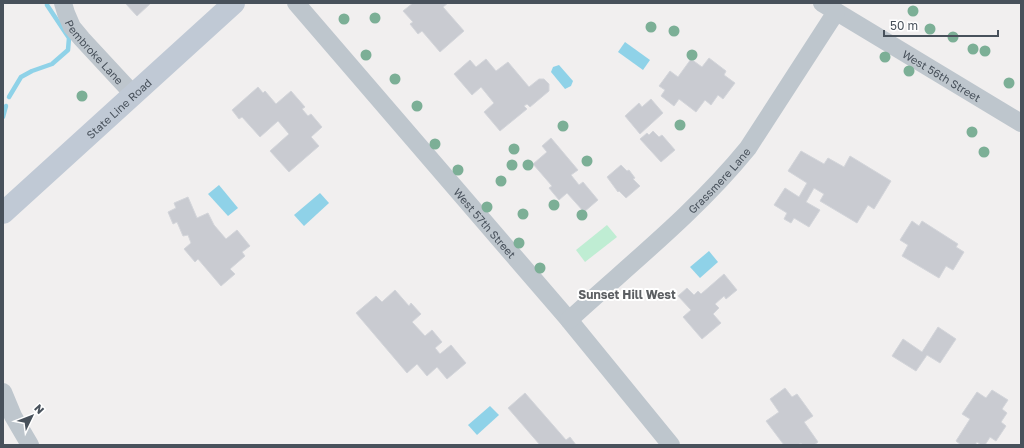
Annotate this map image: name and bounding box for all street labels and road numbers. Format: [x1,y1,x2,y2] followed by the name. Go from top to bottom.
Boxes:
[63,18,127,86] street label: Pembroke Lane
[900,47,983,104] street label: West 56th Street
[83,75,154,141] street label: State Line Road
[685,145,752,216] street label: Grassmere Lane
[452,185,519,260] street label: West 57th Street

